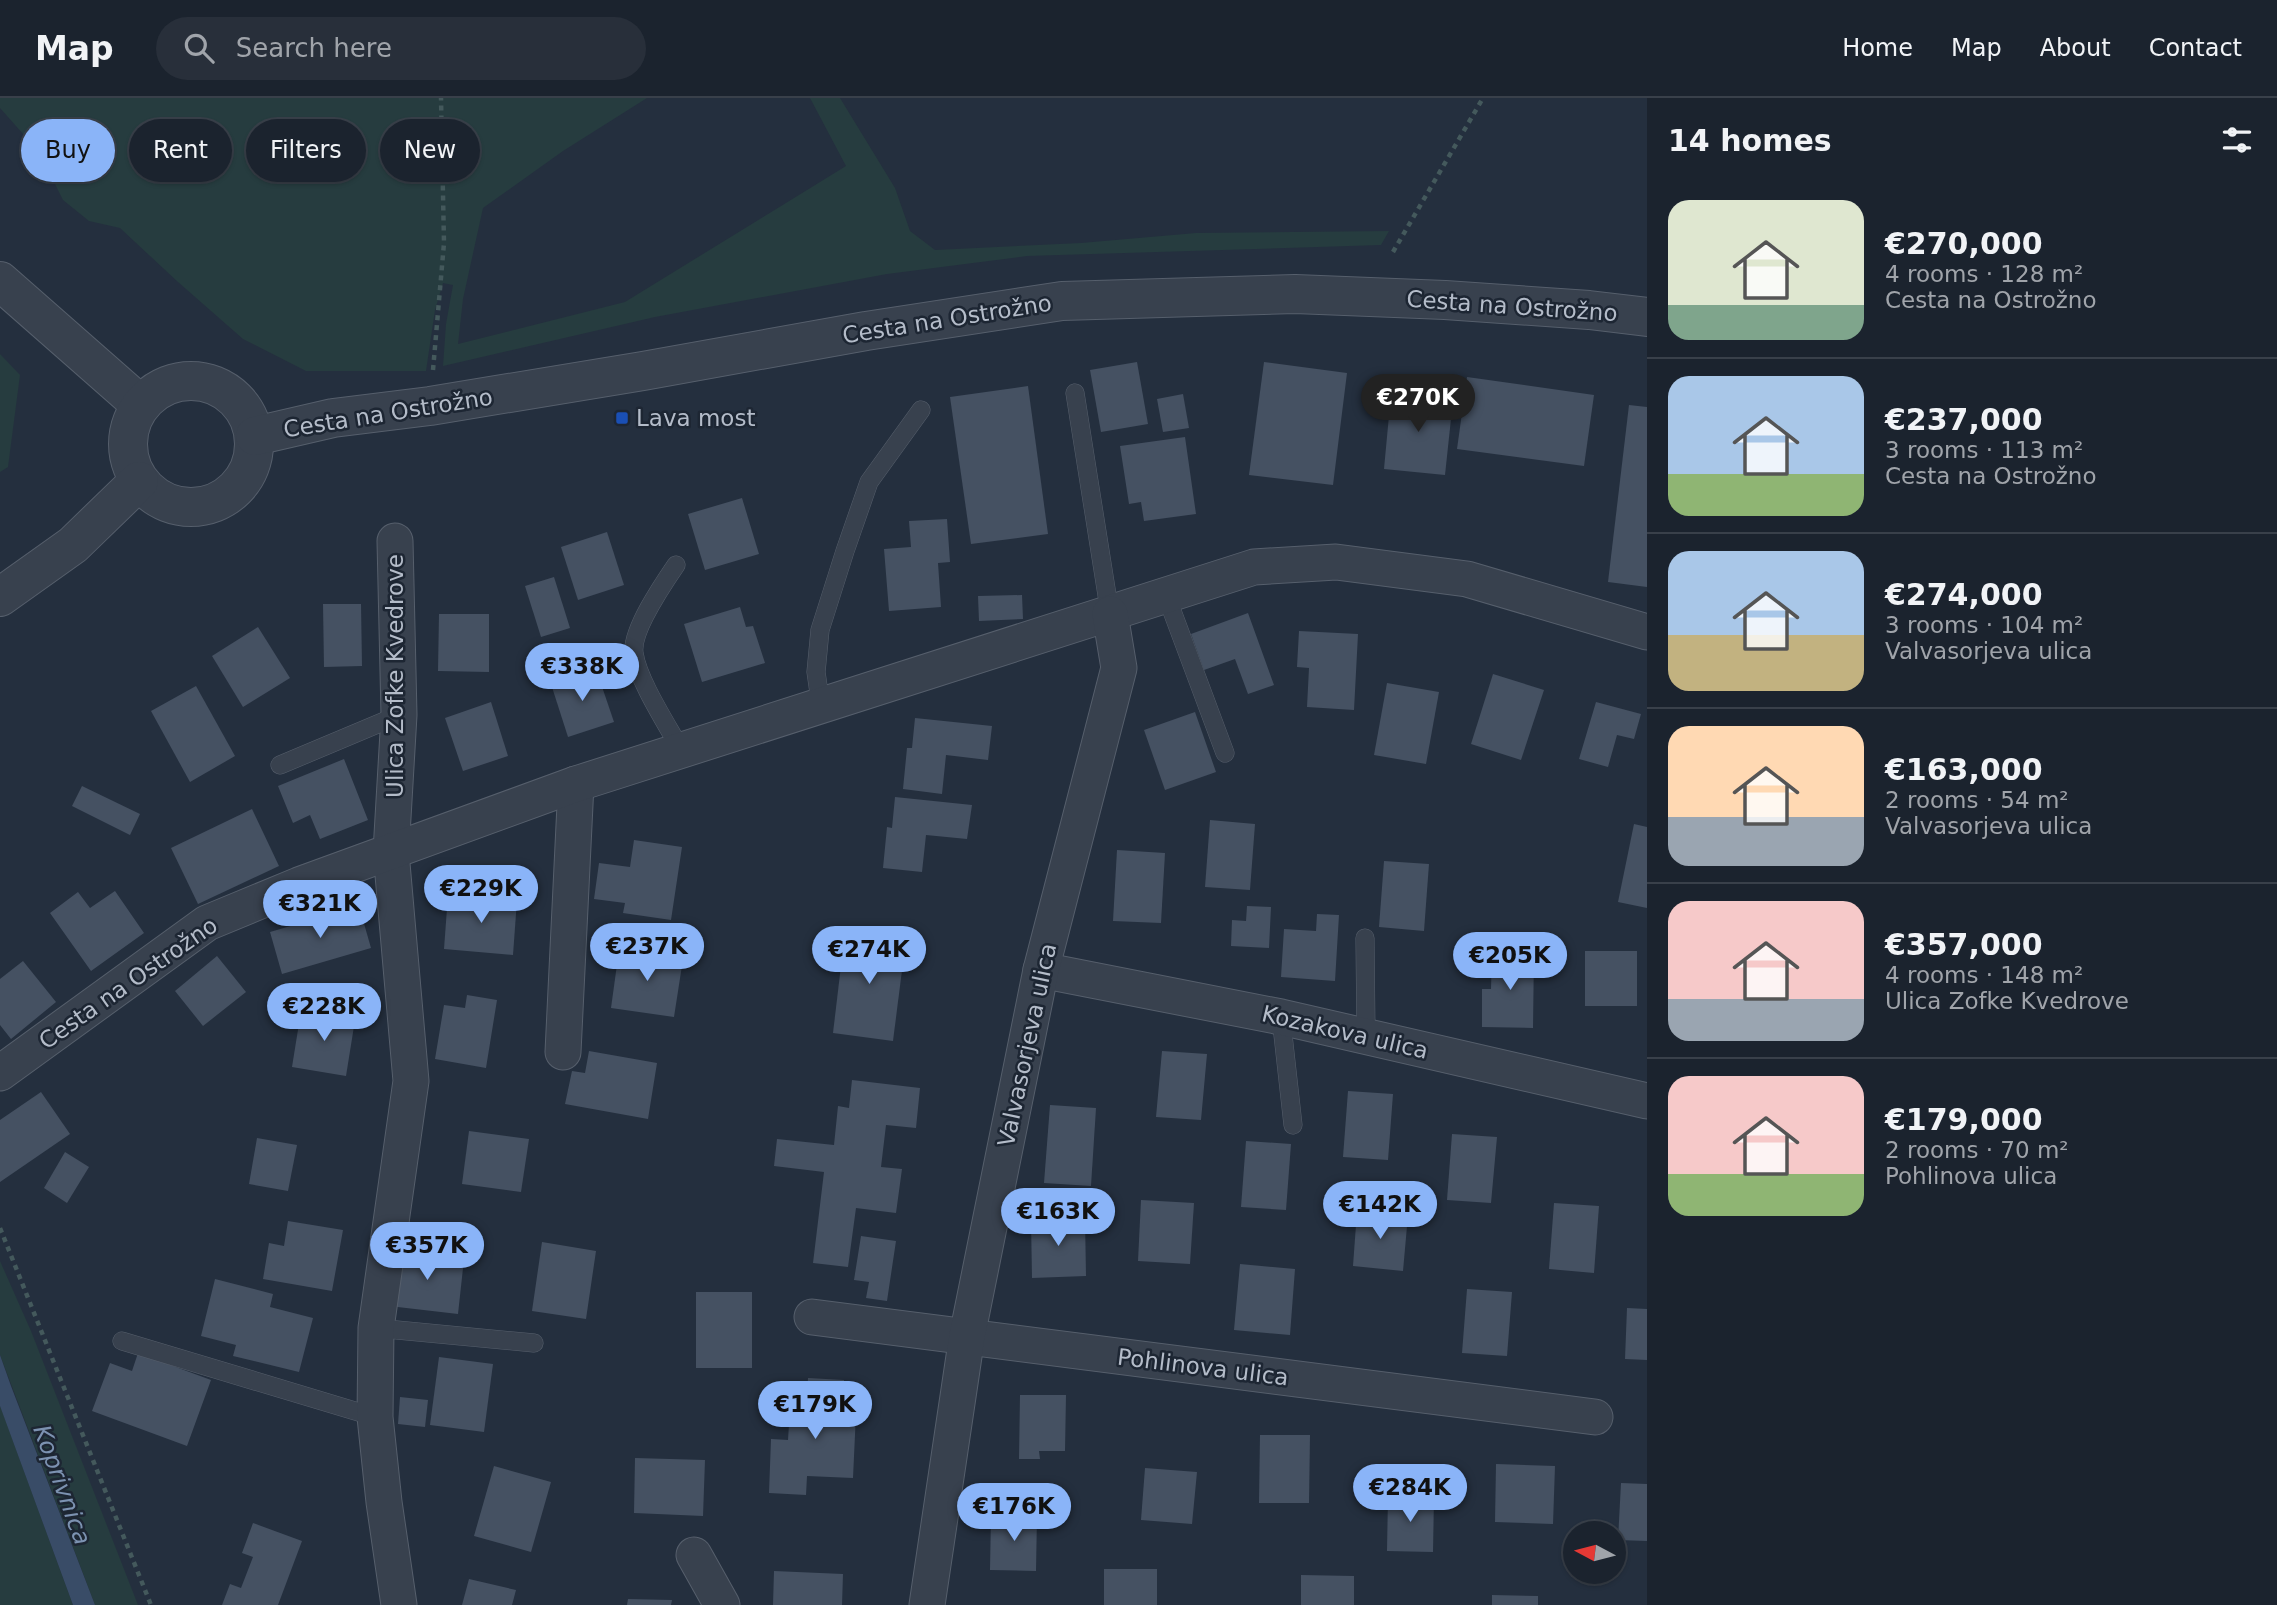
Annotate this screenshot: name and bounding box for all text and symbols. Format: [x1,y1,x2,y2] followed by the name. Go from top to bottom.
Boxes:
[156,17,646,80] search box
[35,29,114,68] text: Map
[180,29,218,67] icon: search
[236,33,392,63] text: Search here
[1842,34,1913,62] text: Home
[1951,34,2002,62] text: Map
[2040,34,2111,62] text: About
[2149,34,2242,62] text: Contact
[21,119,115,182] chip: Buy
[129,119,232,182] chip: Rent
[246,119,366,182] chip: Filters
[380,119,480,182] chip: New
[2218,121,2256,159] icon: filters
[1668,123,1832,158] text: 14 homes
[1885,226,2043,261] text: €270,000
[1724,228,1808,312] icon: home
[1885,261,2083,287] text: 4 rooms · 128 m²
[1406,286,1618,326] street label: Cesta na Ostrožno
[1885,287,2096,313] text: Cesta na Ostrožno
[841,290,1053,348] street label: Cesta na Ostrožno
[1369,374,1467,434] pin: €270K
[282,384,494,442] street label: Cesta na Ostrožno
[1377,384,1459,410] text: €270K
[1885,402,2043,437] text: €237,000
[1724,404,1808,488] icon: home
[636,405,755,431] place label: Lava most
[614,410,630,426] marker: Lava most
[1885,437,2083,463] text: 3 rooms · 113 m²
[1885,463,2096,489] text: Cesta na Ostrožno
[382,554,408,798] street label: Ulica Zofke Kvedrove
[1885,577,2043,612] text: €274,000
[1724,579,1808,663] icon: home
[1885,612,2083,638] text: 3 rooms · 104 m²
[1885,638,2092,664] text: Valvasorjeva ulica
[533,644,631,703] pin: €338K
[541,653,623,679] text: €338K
[1885,752,2043,787] text: €163,000
[1724,754,1808,838] icon: home
[1885,787,2069,813] text: 2 rooms · 54 m²
[1885,813,2092,839] text: Valvasorjeva ulica
[432,866,530,925] pin: €229K
[440,875,522,901] text: €229K
[271,880,369,940] pin: €321K
[279,890,361,916] text: €321K
[34,912,222,1054] street label: Cesta na Ostrožno
[598,924,696,983] pin: €237K
[820,926,918,986] pin: €274K
[1885,927,2043,962] text: €357,000
[1724,929,1808,1013] icon: home
[1461,932,1559,992] pin: €205K
[606,933,688,959] text: €237K
[828,936,910,962] text: €274K
[993,941,1061,1149] street label: Valvasorjeva ulica
[1469,942,1551,968] text: €205K
[1885,962,2083,988] text: 4 rooms · 148 m²
[275,984,373,1043] pin: €228K
[1885,988,2129,1014] text: Ulica Zofke Kvedrove
[283,993,365,1019] text: €228K
[1259,1000,1431,1064] street label: Kozakova ulica
[1885,1102,2043,1137] text: €179,000
[1724,1104,1808,1188] icon: home
[1885,1137,2069,1163] text: 2 rooms · 70 m²
[1885,1163,2057,1189] text: Pohlinova ulica
[1331,1182,1429,1241] pin: €142K
[1009,1188,1107,1248] pin: €163K
[1339,1191,1421,1217] text: €142K
[1017,1198,1099,1224] text: €163K
[378,1222,476,1282] pin: €357K
[386,1232,468,1258] text: €357K
[1116,1344,1290,1390] street label: Pohlinova ulica
[766,1382,864,1441] pin: €179K
[774,1391,856,1417] text: €179K
[27,1421,97,1549] water label: Koprivnica
[1361,1464,1459,1524] pin: €284K
[1369,1474,1451,1500] text: €284K
[965,1484,1063,1543] pin: €176K
[973,1493,1055,1519] text: €176K
[1563,1521,1626,1584] north arrow
[1563,1521,1626,1584] map controls

